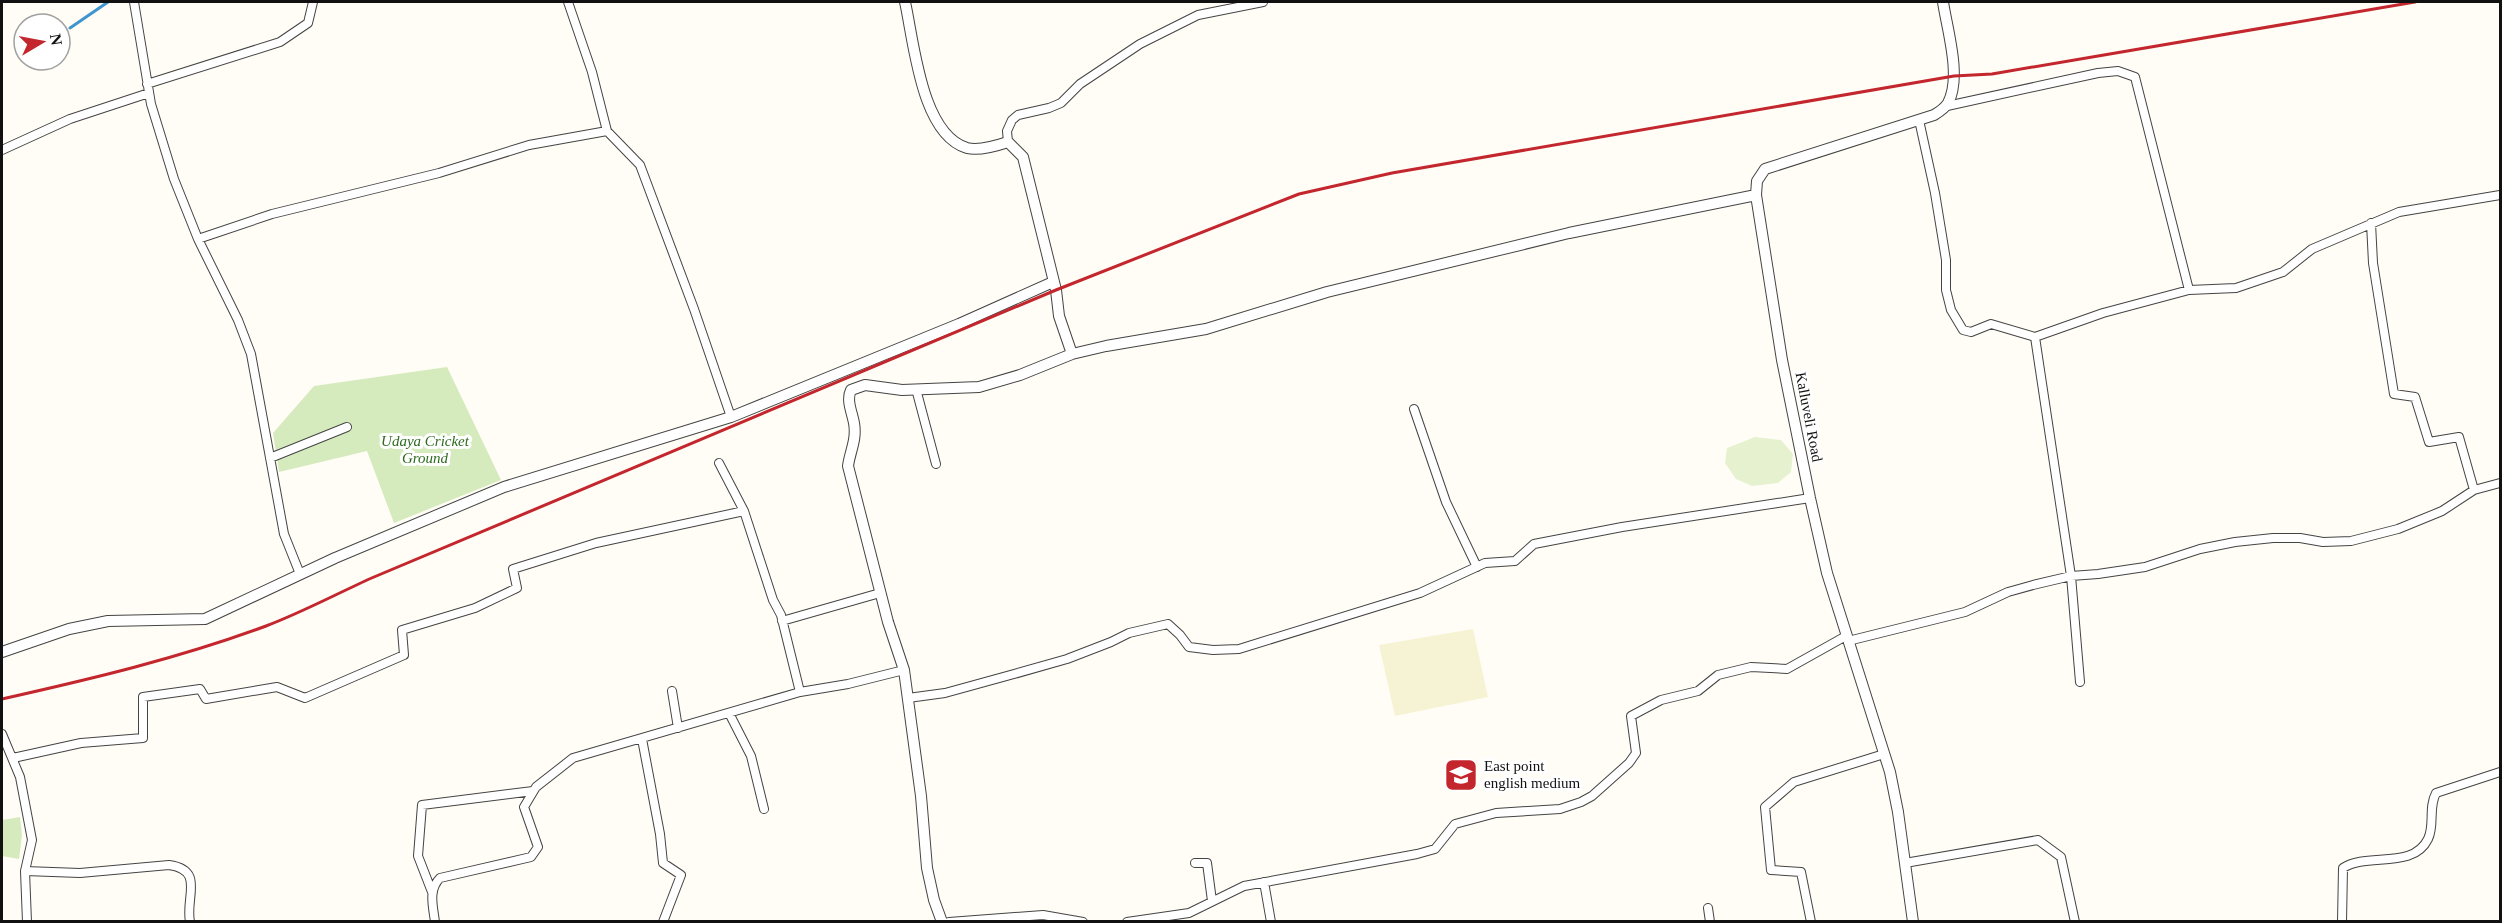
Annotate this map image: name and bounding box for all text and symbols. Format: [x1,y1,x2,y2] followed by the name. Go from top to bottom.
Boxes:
[12,12,72,72] north arrow
[47,32,66,47] text: N
[1792,371,1826,464] street label: Kalluveli Road
[381,433,470,466] park label: Udaya Cricket Ground
[1443,757,1479,793] school or university icon: East point english medium
[1484,758,1581,791] place label: East point english medium

